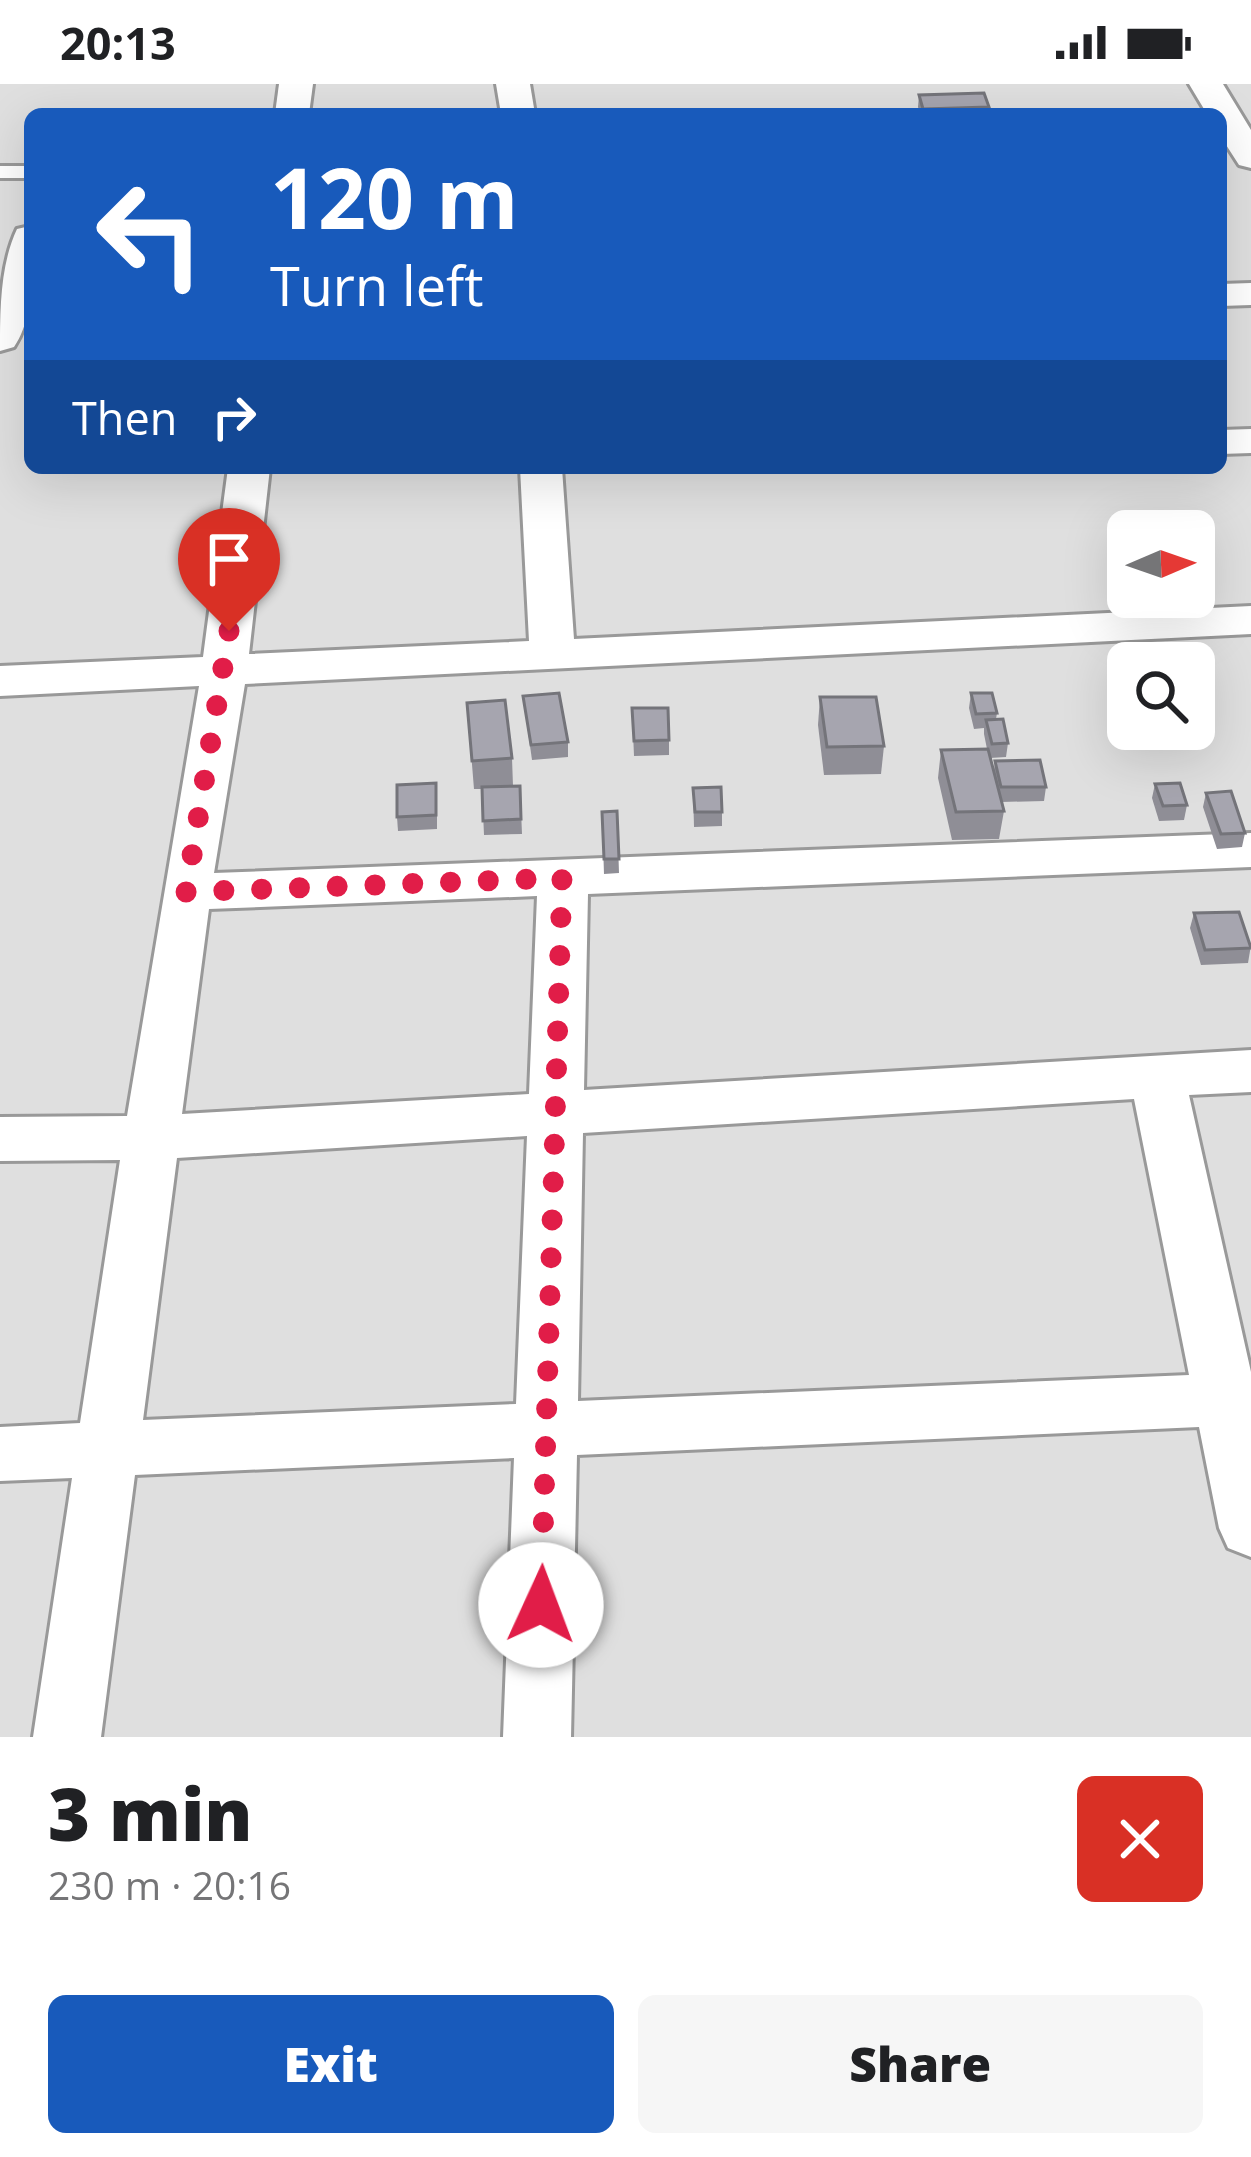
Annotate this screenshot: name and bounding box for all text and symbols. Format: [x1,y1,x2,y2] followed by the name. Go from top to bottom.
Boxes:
[60,12,176,73] text: 20:13
[270,139,518,254] text: 120 m
[72,156,228,312] icon: left
[270,248,483,322] text: Turn left
[201,384,267,450] icon: right
[72,387,177,448] text: Then
[178,508,280,631] pin
[1107,510,1215,618] north arrow
[1107,510,1215,750] map controls
[196,526,262,592] icon: arrive
[1107,642,1215,750] button: search
[478,1542,604,1668] position arrow
[48,1764,253,1862] text: 3 min
[1077,1776,1203,1902] button: close
[48,1858,291,1911] text: 230 m · 20:16
[48,1995,614,2133] button: Exit
[638,1995,1203,2133] button: Share

